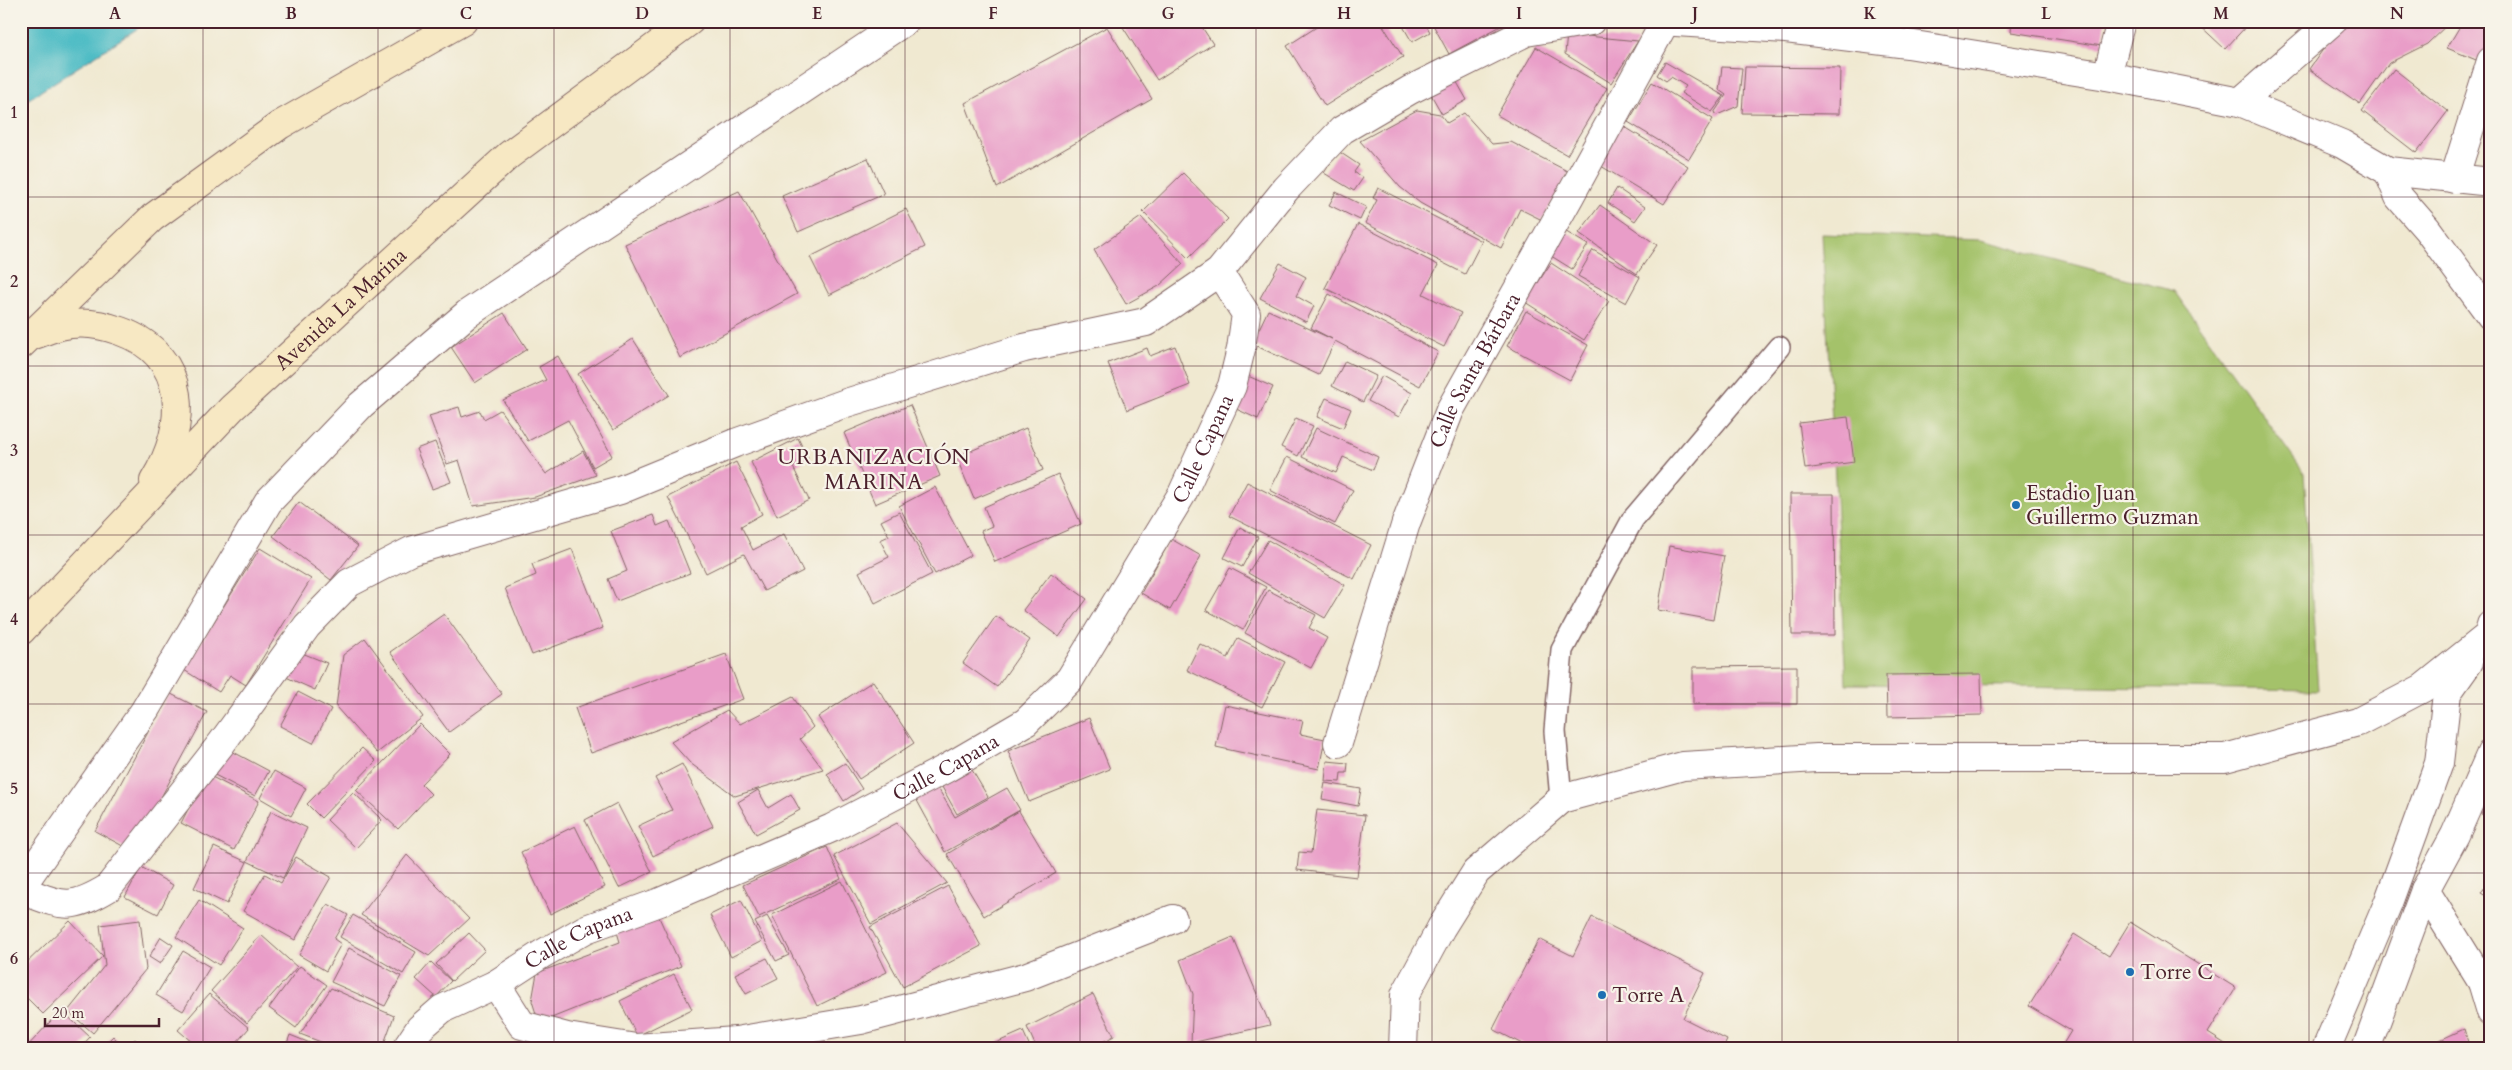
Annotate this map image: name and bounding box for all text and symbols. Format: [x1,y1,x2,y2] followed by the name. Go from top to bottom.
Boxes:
[109,3,121,25] text: A
[285,3,297,25] text: B
[460,3,472,25] text: C
[635,3,649,25] text: D
[812,3,822,25] text: E
[988,3,998,25] text: F
[1161,3,1175,25] text: G
[1337,3,1351,25] text: H
[1516,3,1522,25] text: I
[1690,3,1698,25] text: J
[1864,3,1877,25] text: K
[2041,3,2052,25] text: L
[2213,3,2229,25] text: M
[2390,3,2404,25] text: N
[10,102,18,124] text: 1
[268,241,413,377] street label: Avenida La Marina
[10,271,18,293] text: 2
[1422,287,1527,452] street label: Calle Santa Bárbara
[1165,389,1241,509] street label: Calle Capana
[10,440,18,462] text: 3
[777,442,971,497] district label: URBANIZACIÓN MARINA
[2026,479,2199,532] place label: Estadio Juan Guillermo Guzman
[2010,499,2022,511] marker: Estadio Juan Guillermo Guzman
[10,609,18,631] text: 4
[887,726,1004,809] street label: Calle Capana
[10,778,18,800] text: 5
[519,899,636,976] street label: Calle Capana
[10,948,18,970] text: 6
[2140,958,2213,987] place label: Torre C
[2124,966,2136,978] marker: Torre C
[1612,981,1684,1010] place label: Torre A
[1596,989,1608,1001] marker: Torre A
[45,995,159,1027] scale bar
[52,1003,84,1023] text: 20 m

